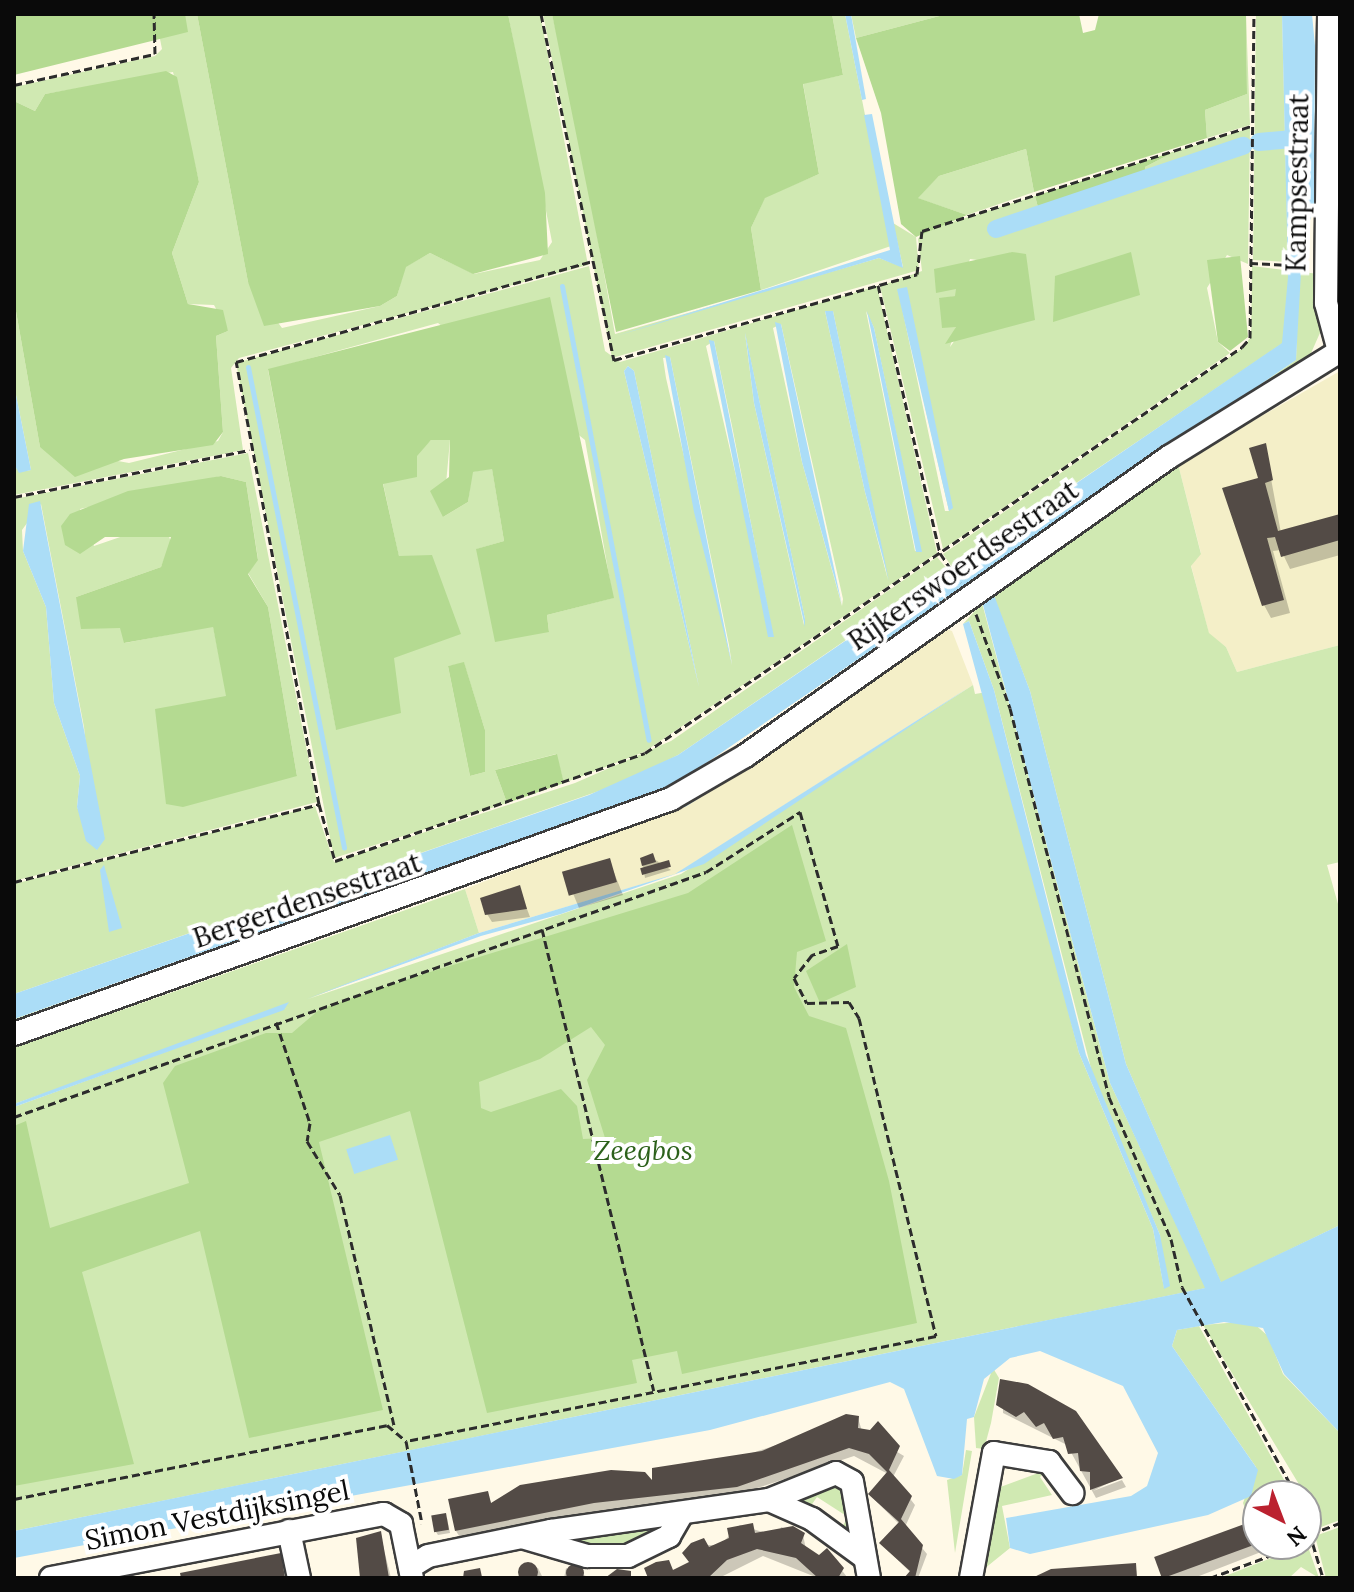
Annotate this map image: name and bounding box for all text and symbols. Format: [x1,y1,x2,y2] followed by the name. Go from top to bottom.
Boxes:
[1279,93,1315,273] street label: Kampsestraat
[841,473,1085,657] street label: Rijkerswoerdsestraat
[188,845,426,955] street label: Bergerdensestraat
[593,1133,693,1167] park label: Zeegbos
[82,1473,352,1557] street label: Simon Vestdijksingel
[1242,1480,1322,1560] north arrow
[1281,1520,1312,1552] text: N

